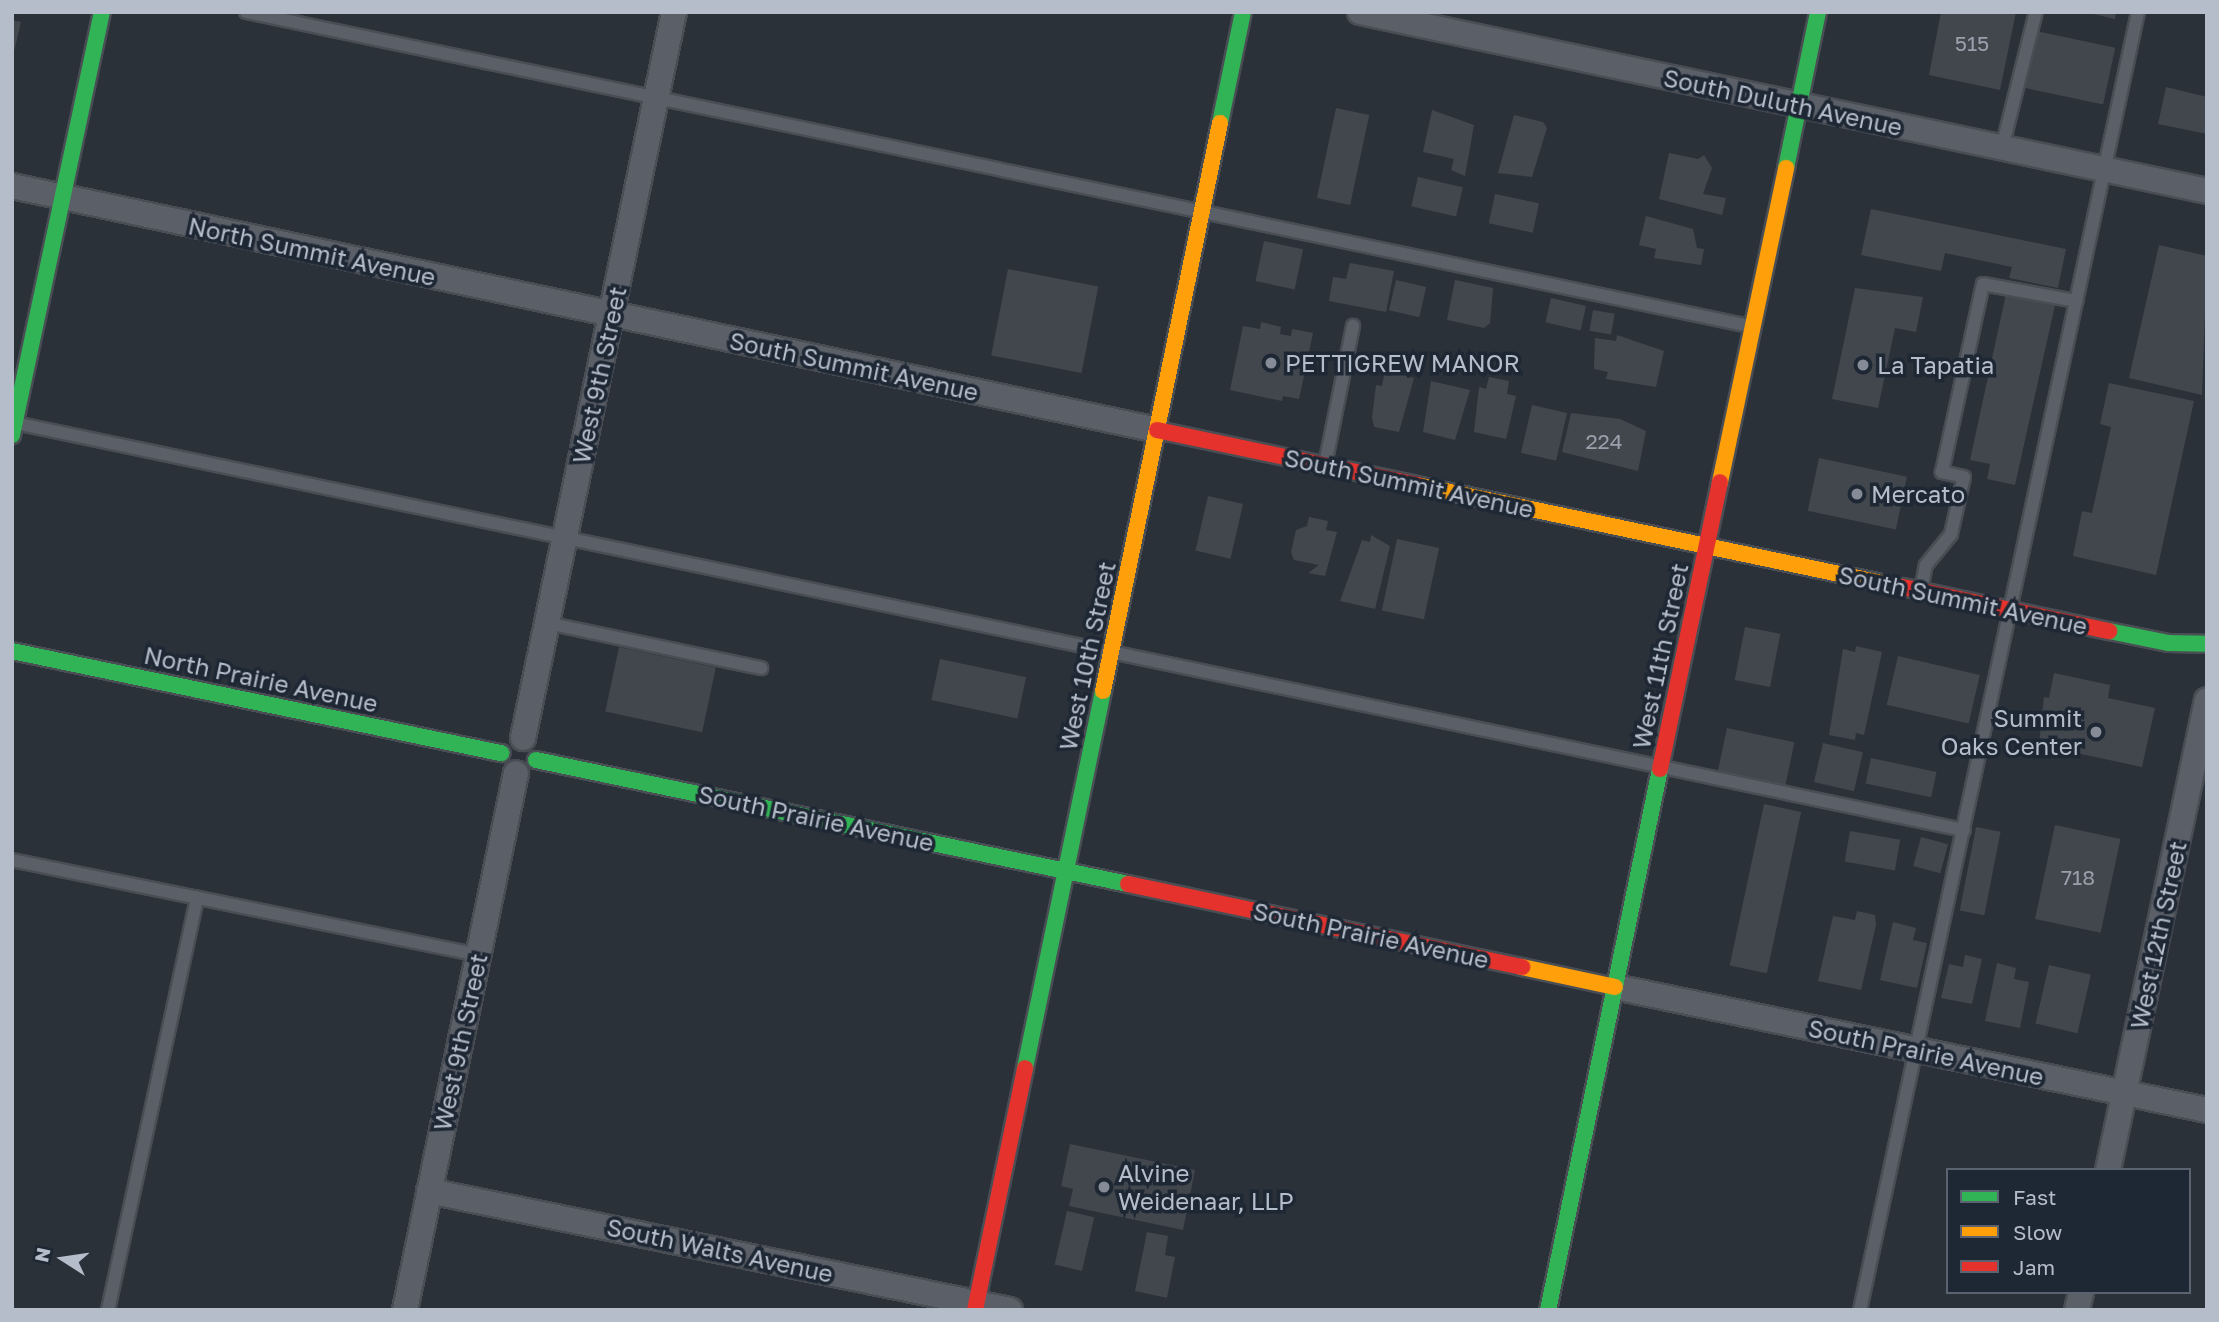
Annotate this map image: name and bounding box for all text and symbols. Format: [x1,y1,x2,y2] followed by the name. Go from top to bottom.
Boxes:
[1955,30,1989,56] house number: 515
[1661,63,1905,141] street label: South Duluth Avenue
[186,211,438,291] street label: North Summit Avenue
[566,284,632,466] street label: West 9th Street
[727,326,981,406] street label: South Summit Avenue
[1285,349,1520,377] place label: PETTIGREW MANOR
[1877,351,1994,379] place label: La Tapatia
[1263,355,1279,371] marker: PETTIGREW MANOR
[1855,357,1871,373] marker: La Tapatia
[1585,428,1623,454] house number: 224
[1282,443,1536,523] street label: South Summit Avenue
[1871,480,1965,508] place label: Mercato
[1849,486,1865,502] marker: Mercato
[1053,559,1121,753] street label: West 10th Street
[1836,560,2090,640] street label: South Summit Avenue
[1626,561,1694,751] street label: West 11th Street
[142,640,380,718] street label: North Prairie Avenue
[1941,704,2082,760] place label: Summit Oaks Center
[2088,724,2104,740] marker: Summit Oaks Center
[696,779,936,857] street label: South Prairie Avenue
[2124,838,2192,1032] street label: West 12th Street
[2061,864,2095,890] house number: 718
[1251,896,1491,974] street label: South Prairie Avenue
[427,951,493,1133] street label: West 9th Street
[1806,1013,2046,1091] street label: South Prairie Avenue
[1118,1159,1294,1215] place label: Alvine Weidenaar, LLP
[1946,1168,2191,1294] legend
[1096,1179,1112,1195] marker: Alvine Weidenaar, LLP
[2013,1184,2056,1210] text: Fast
[604,1212,836,1288] street label: South Walts Avenue
[2013,1219,2062,1245] text: Slow
[28,1224,98,1294] north arrow
[29,1245,55,1264] text: N
[2013,1254,2055,1280] text: Jam

